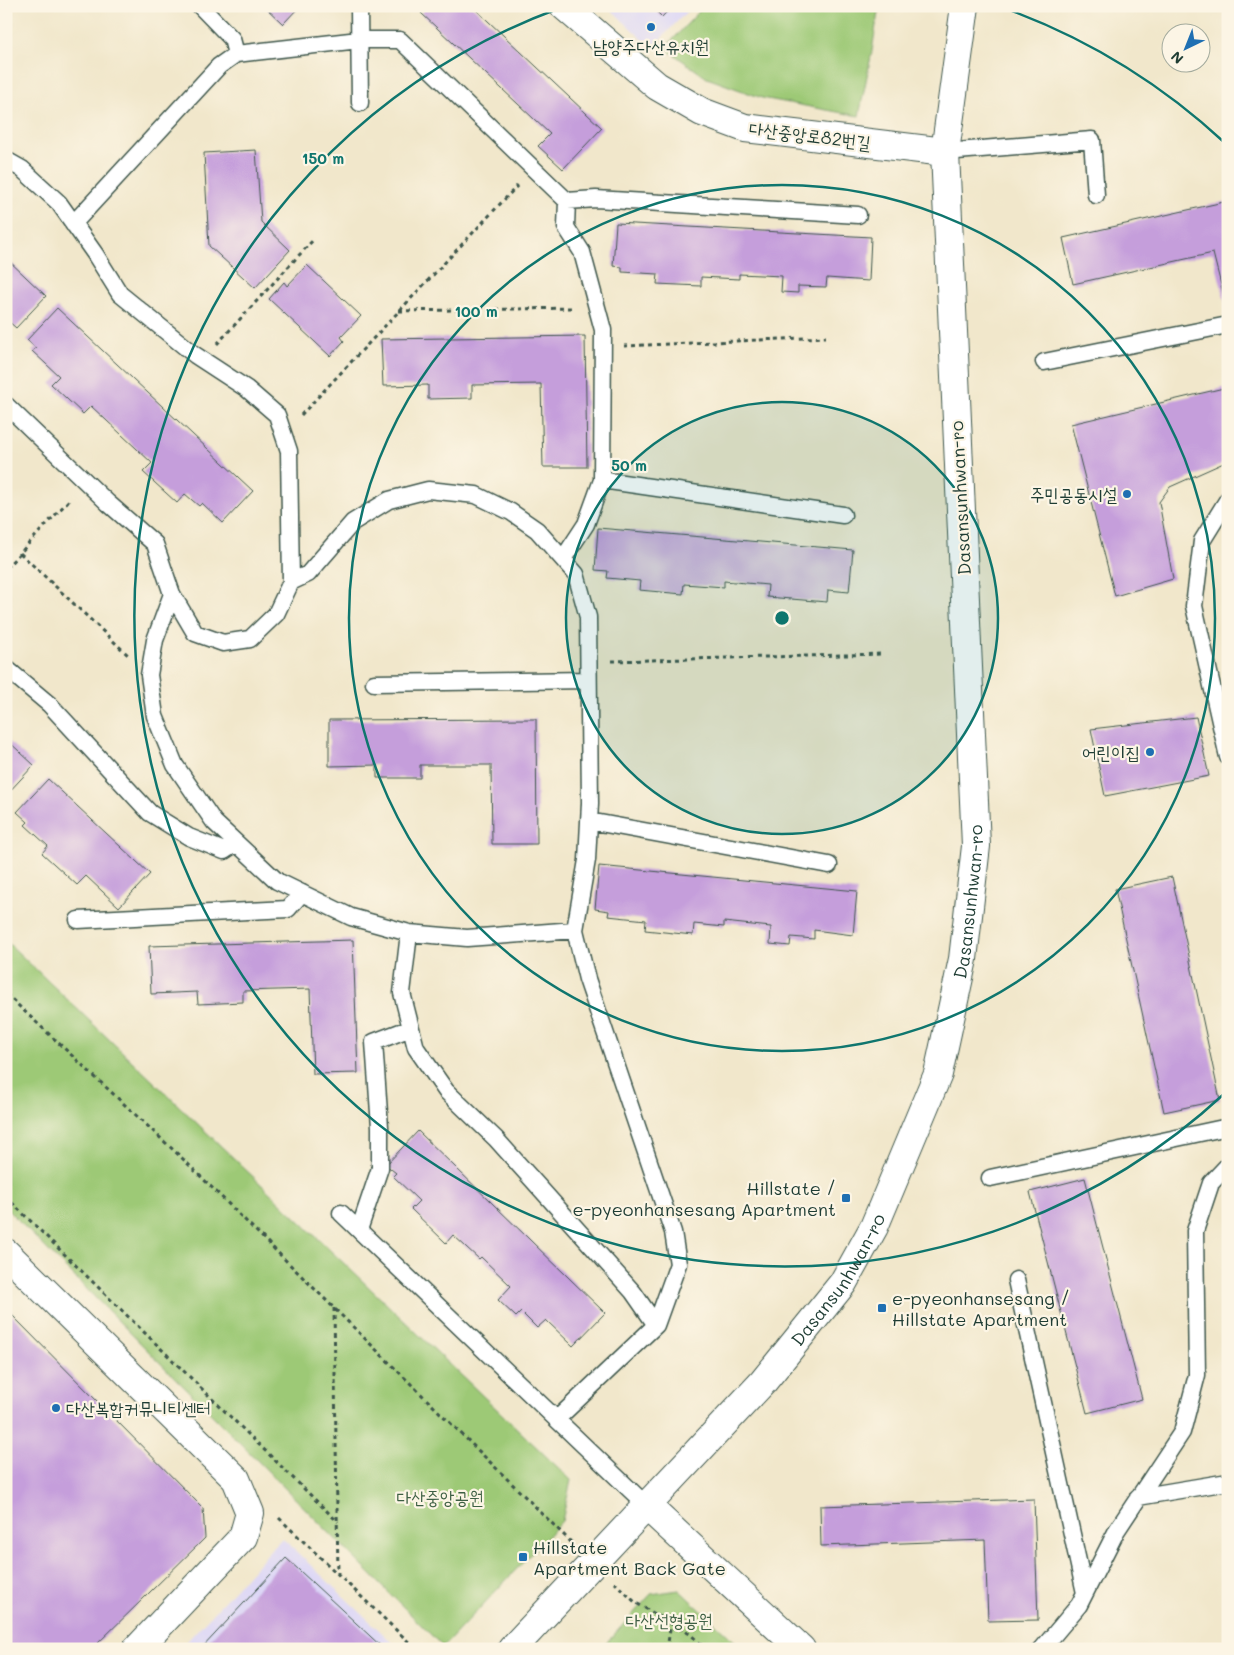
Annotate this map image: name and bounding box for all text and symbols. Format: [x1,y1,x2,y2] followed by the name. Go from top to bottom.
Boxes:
[645,21,657,33] marker: 남양주다산유치원
[1162,22,1212,72] north arrow
[593,34,709,58] place label: 남양주다산유치원
[1166,47,1187,68] text: N
[748,116,873,154] street label: 다산중앙로82번길
[302,148,344,168] text: 150 m
[454,301,498,321] text: 100 m
[944,420,976,576] street label: Dasansunhwan-ro
[611,455,647,475] text: 50 m
[1030,482,1118,506] place label: 주민공동시설
[1121,488,1133,500] marker: 주민공동시설
[773,609,791,627] centre of rings
[1082,740,1140,764] place label: 어린이집
[1144,746,1156,758] marker: 어린이집
[947,824,988,981] street label: Dasansunhwan-ro
[572,1176,836,1221] place label: Hillstate / e-pyeonhansesang Apartment
[840,1192,852,1204] marker: Hillstate / e-pyeonhansesang Apartment
[785,1209,890,1351] street label: Dasansunhwan-ro
[892,1286,1070,1331] place label: e-pyeonhansesang / Hillstate Apartment
[876,1302,888,1314] marker: e-pyeonhansesang / Hillstate Apartment
[66,1396,211,1420] place label: 다산복합커뮤니티센터
[50,1402,62,1414] marker: 다산복합커뮤니티센터
[397,1485,483,1509] park label: 다산중앙공원
[533,1535,726,1580] place label: Hillstate Apartment Back Gate
[517,1551,529,1563] marker: Hillstate Apartment Back Gate
[626,1608,712,1632] park label: 다산선형공원

